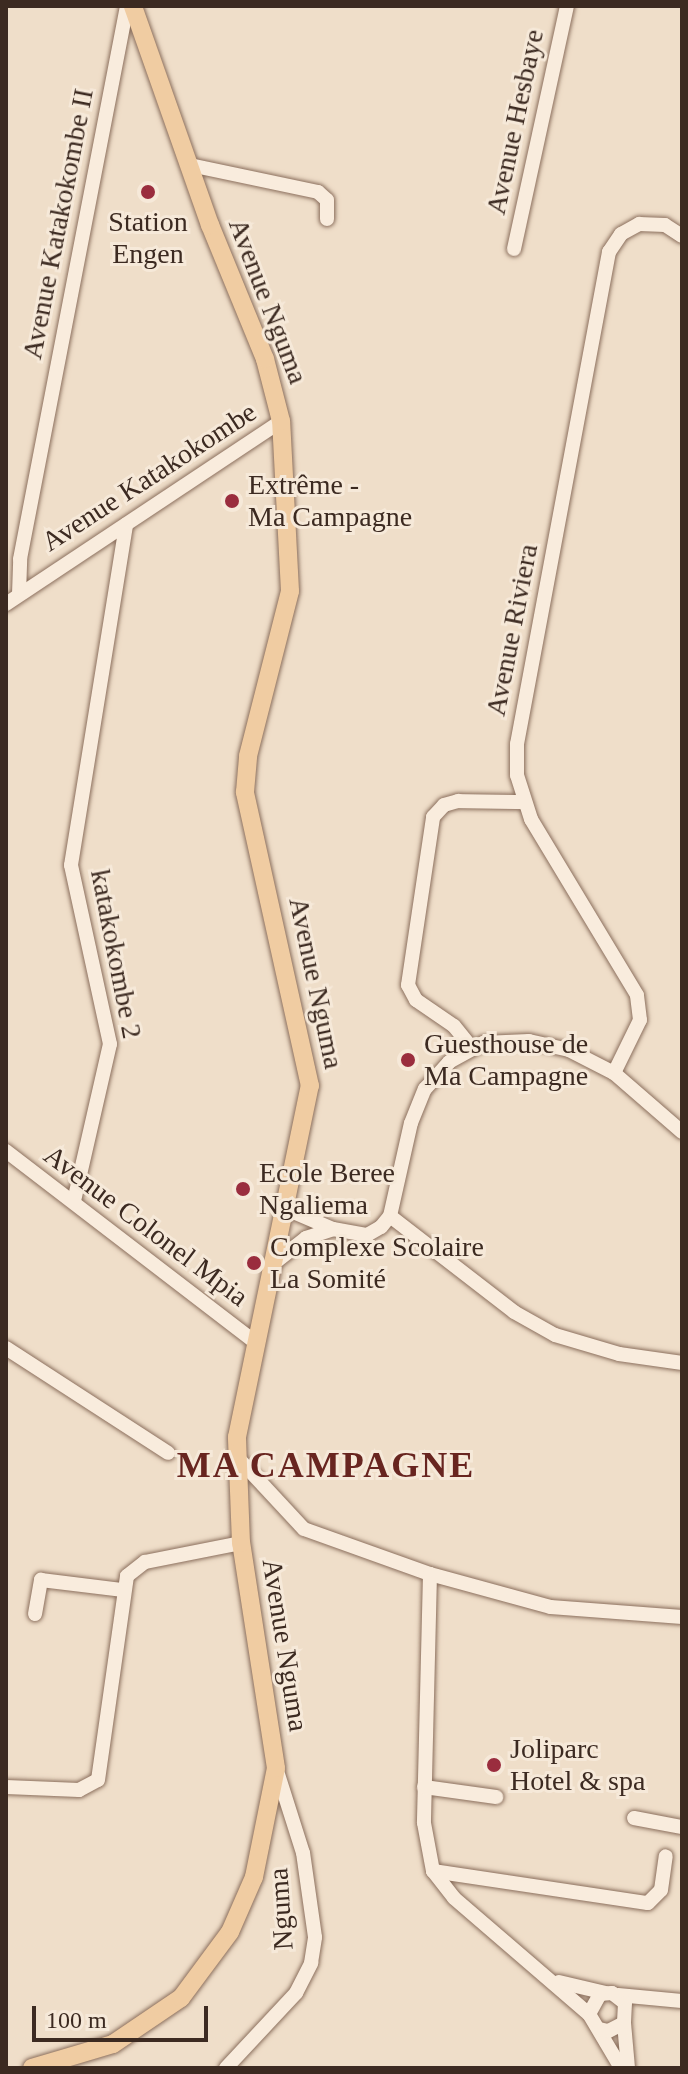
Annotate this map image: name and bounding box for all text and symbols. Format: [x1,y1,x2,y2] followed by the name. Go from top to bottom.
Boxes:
[479,26,551,218] street label: Avenue Hesbaye
[15,86,101,362] street label: Avenue Katakokombe II
[139,183,157,201] marker: Station Engen
[108,205,188,271] place label: Station Engen
[221,214,315,388] street label: Avenue Nguma
[35,395,263,559] street label: Avenue Katakokombe
[248,468,412,534] place label: Extrême - Ma Campagne
[223,492,241,510] marker: Extrême - Ma Campagne
[479,541,545,719] street label: Avenue Riviera
[83,866,149,1042] street label: katakokombe 2
[281,894,351,1072] street label: Avenue Nguma
[424,1027,588,1093] place label: Guesthouse de Ma Campagne
[399,1051,417,1069] marker: Guesthouse de Ma Campagne
[37,1138,255,1314] street label: Avenue Colonel Mpia
[259,1156,395,1222] place label: Ecole Beree Ngaliema
[234,1180,252,1198] marker: Ecole Beree Ngaliema
[270,1230,484,1296] place label: Complexe Scolaire La Somité
[245,1254,263,1272] marker: Complexe Scolaire La Somité
[176,1444,476,1488] district label: MA CAMPAGNE
[255,1556,315,1734] street label: Avenue Nguma
[510,1732,645,1798] place label: Joliparc Hotel & spa
[485,1756,503,1774] marker: Joliparc Hotel & spa
[261,1867,301,1951] street label: Nguma
[36,1990,212,2040] scale bar
[46,2007,107,2033] text: 100 m

